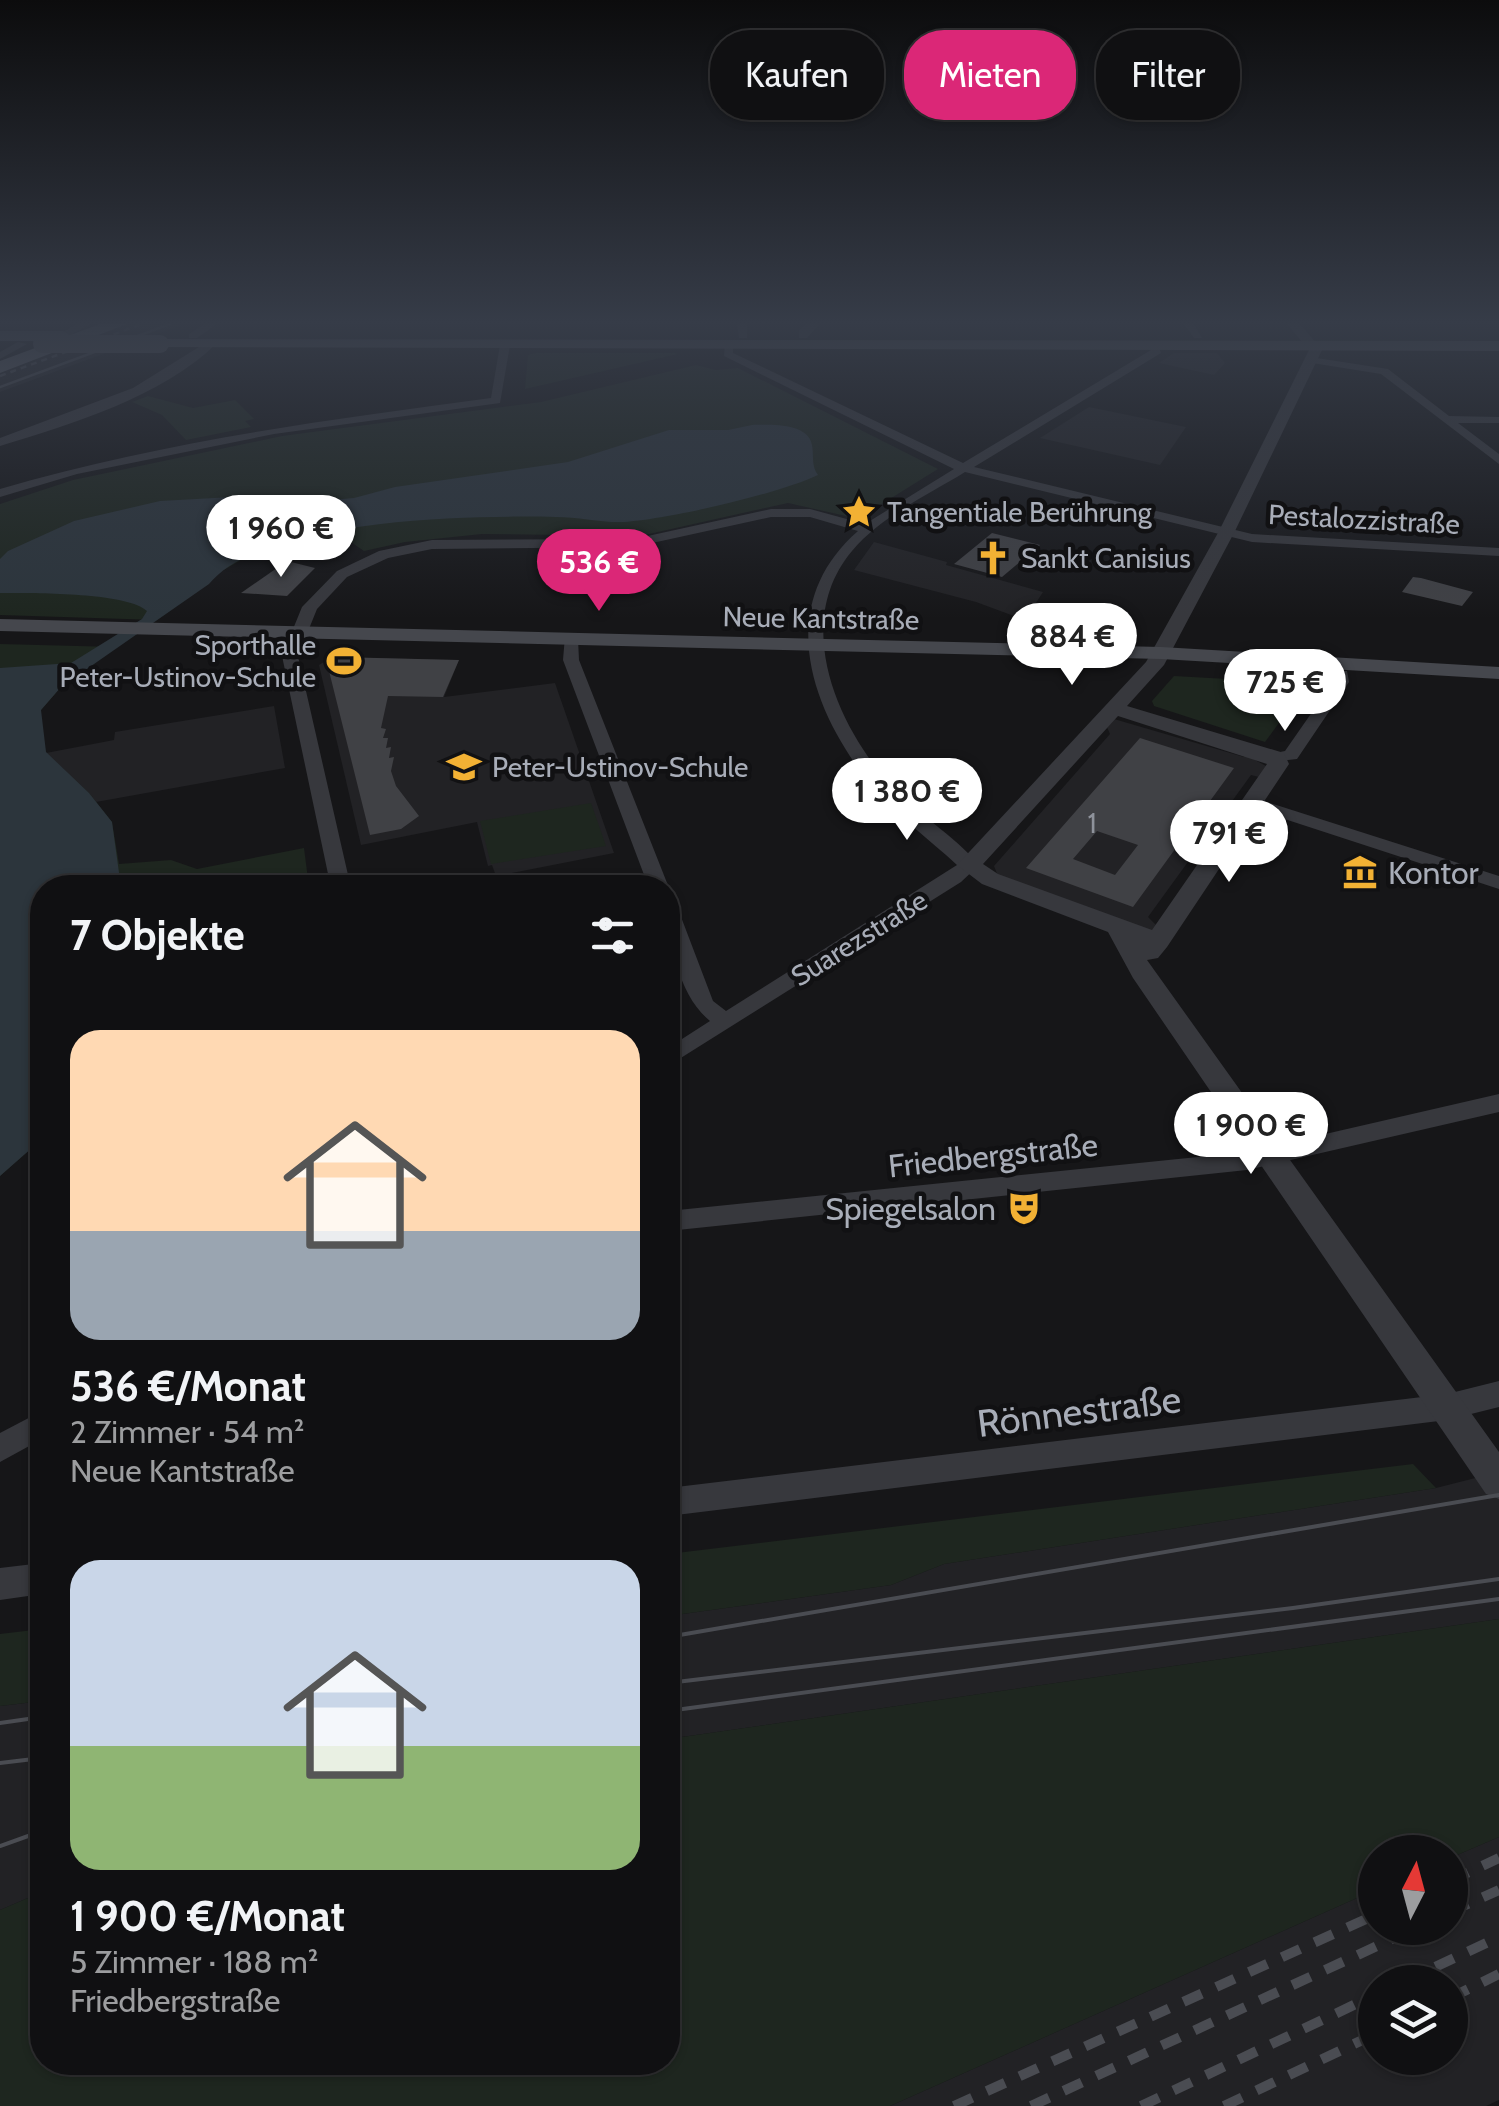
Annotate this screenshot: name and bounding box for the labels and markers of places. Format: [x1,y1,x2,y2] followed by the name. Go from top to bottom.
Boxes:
[840,493,878,531] place icon: Tangentiale Berührung
[189,495,373,580] pin: 1 960 €
[887,495,1153,529] place label: Tangentiale Berührung
[529,529,669,614] pin: 536 €
[974,539,1012,577] church icon: Sankt Canisius
[1021,541,1191,575] place label: Sankt Canisius
[1002,603,1142,688] pin: 884 €
[60,628,316,694] place label: Sporthalle Peter-Ustinov-Schule
[325,642,363,680] sports icon: Sporthalle Peter-Ustinov-Schule
[1215,649,1355,734] pin: 725 €
[445,748,483,786] school or university icon: Peter-Ustinov-Schule
[492,750,748,784] place label: Peter-Ustinov-Schule
[815,758,999,843] pin: 1 380 €
[1159,800,1299,885] pin: 791 €
[1341,853,1379,891] museum icon: Kontor
[1388,853,1480,892] place label: Kontor
[1159,1092,1343,1177] pin: 1 900 €
[825,1189,996,1228] place label: Spiegelsalon
[1005,1189,1043,1227] theatre icon: Spiegelsalon

